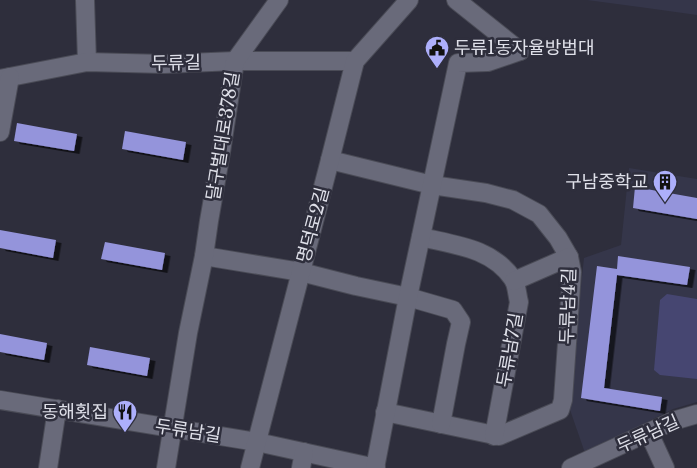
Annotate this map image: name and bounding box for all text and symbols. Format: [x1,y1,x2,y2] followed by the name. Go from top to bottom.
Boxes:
[424,35,450,69] public building icon: 두류1동자율방범대
[454,37,595,59] place label: 두류1동자율방범대
[151,52,201,74] street label: 두류길
[202,70,244,202] street label: 달구벌대로378길
[652,169,678,203] building icon: 구남중학교
[565,171,648,193] place label: 구남중학교
[292,185,334,265] street label: 명덕로2길
[556,267,580,345] street label: 두류남4길
[493,311,527,389] street label: 두류남7길
[112,399,138,433] restaurant icon: 동해횟집
[42,401,108,423] place label: 동해횟집
[613,410,683,458] street label: 두류남길
[154,415,222,447] street label: 두류남길

